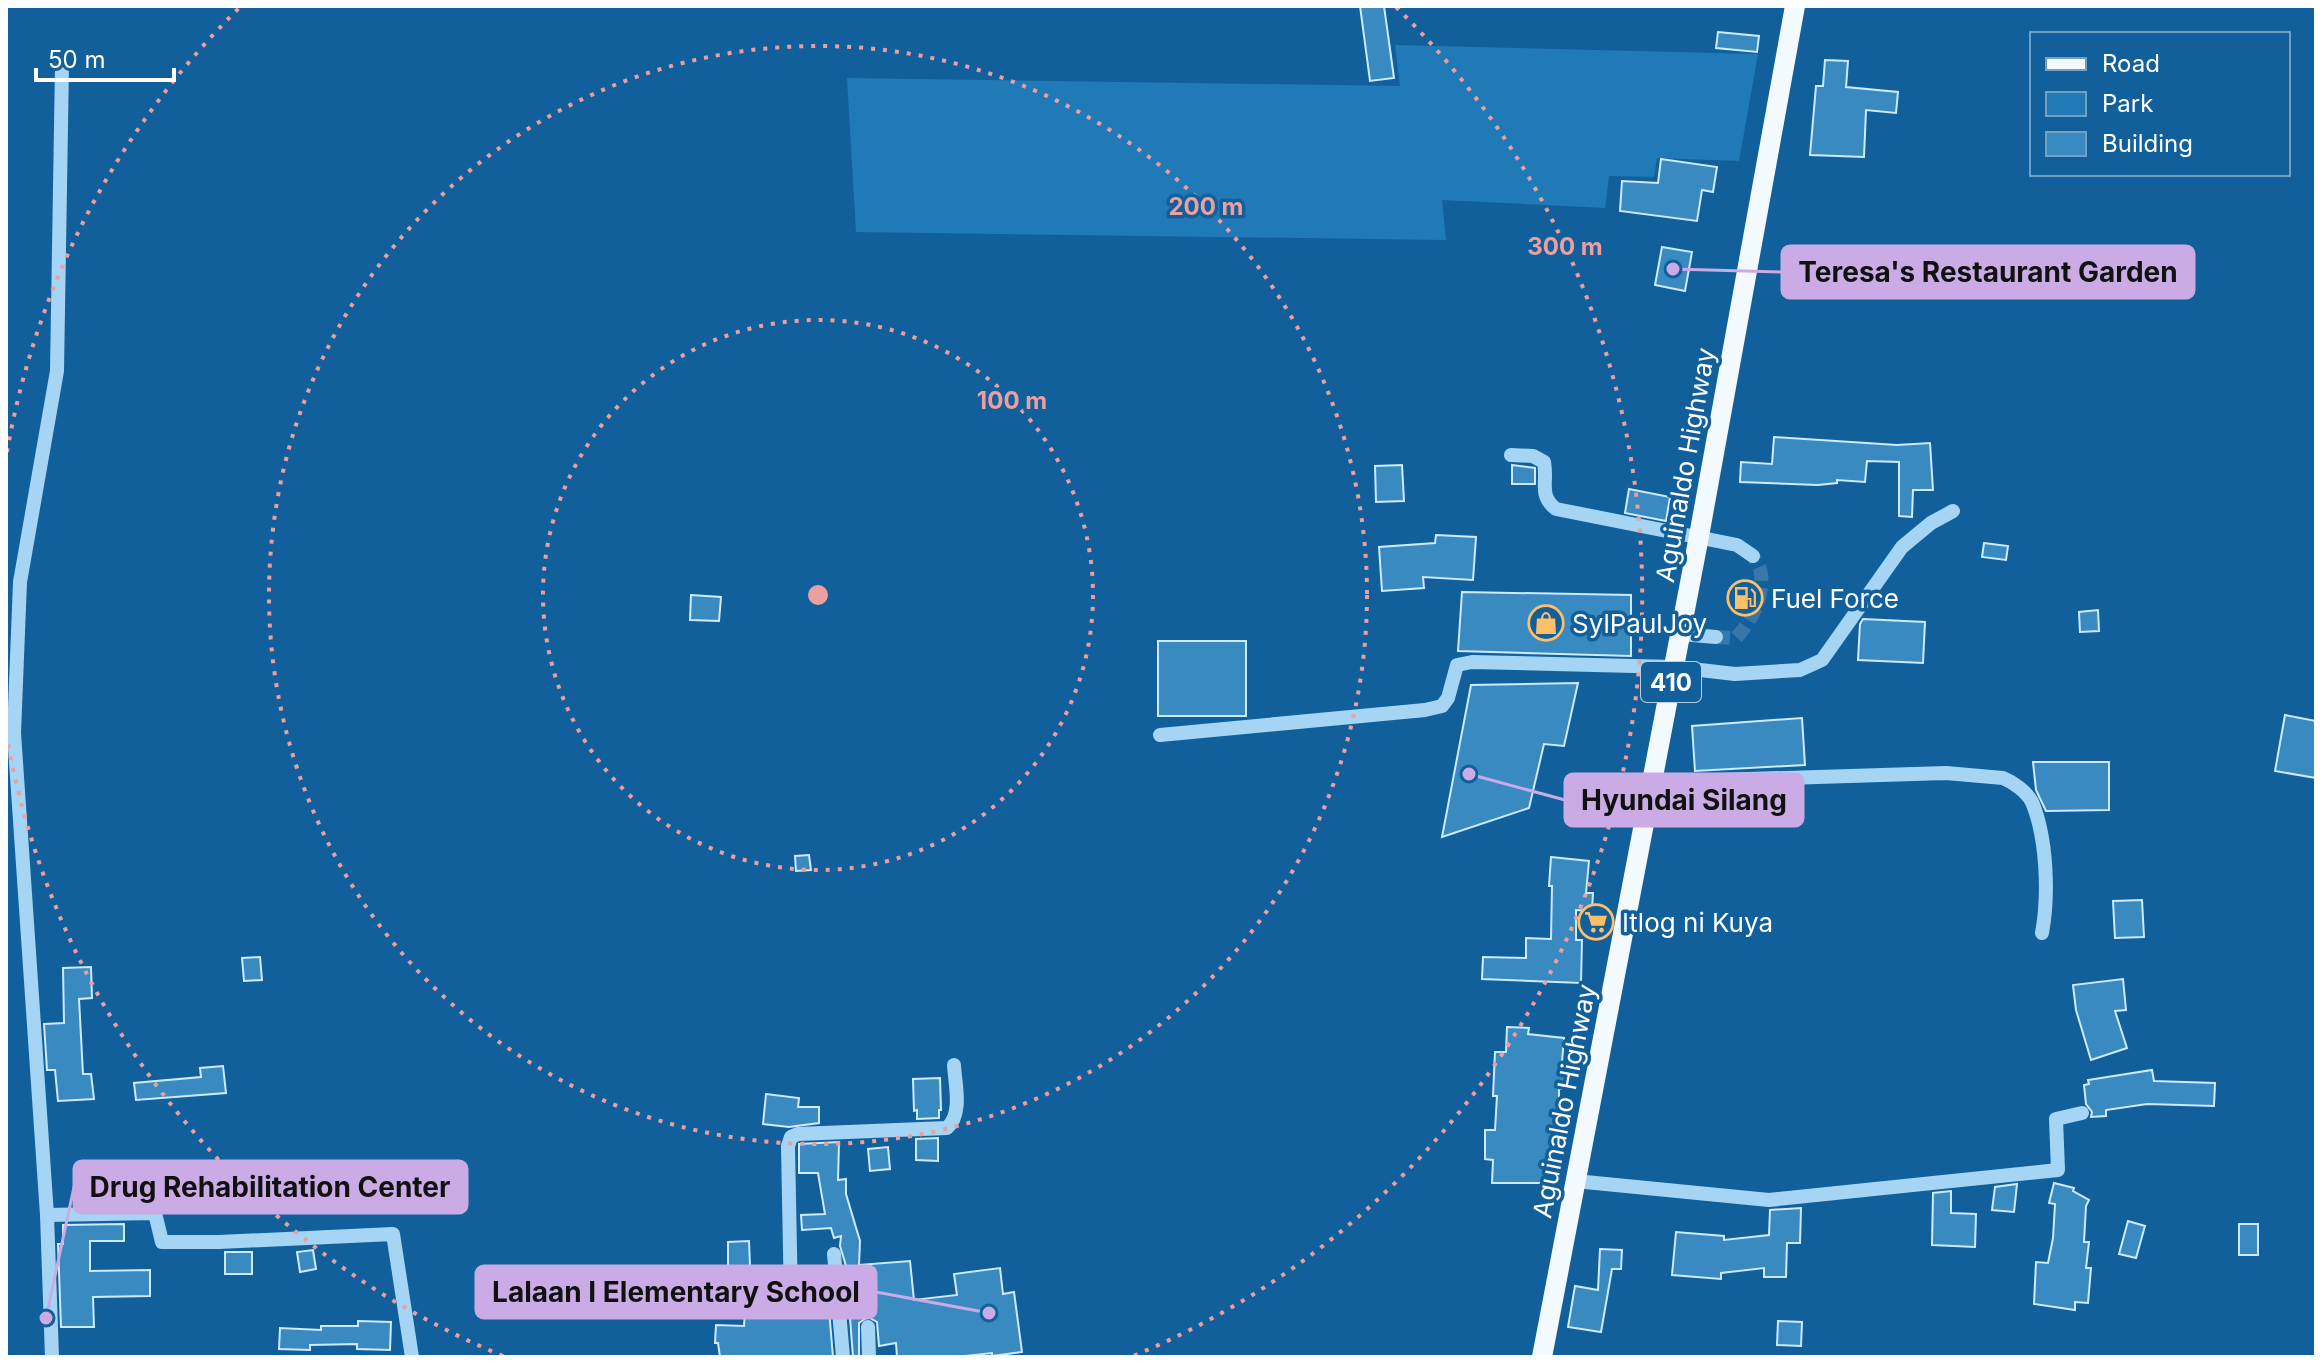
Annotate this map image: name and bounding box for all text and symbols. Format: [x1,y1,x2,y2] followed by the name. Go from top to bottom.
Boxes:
[36,32,174,82] scale bar
[2030,32,2290,176] legend
[48,45,106,74] text: 50 m
[2102,49,2160,78] text: Road
[2102,89,2153,118] text: Park
[2102,129,2193,158] text: Building
[1168,192,1244,221] text: 200 m
[1527,232,1603,261] text: 300 m
[1782,246,2194,298] callout: Teresa's Restaurant Garden
[1798,255,2178,289] text: Teresa's Restaurant Garden
[1649,345,1721,585] street label: Aguinaldo Highway
[977,386,1047,415] text: 100 m
[1726,579,1764,617] fuel station icon: Fuel Force
[804,581,832,609] centre of rings
[1771,583,1899,614] place label: Fuel Force
[1527,604,1565,642] shop icon: SylPaulJoy
[1572,608,1707,639] place label: SylPaulJoy
[1641,662,1701,702] road number: 410
[1565,774,1803,826] callout: Hyundai Silang
[1581,783,1787,817] text: Hyundai Silang
[1577,903,1615,941] supermarket icon: Itlog ni Kuya
[1622,907,1773,938] place label: Itlog ni Kuya
[1526,981,1602,1221] street label: Aguinaldo Highway
[74,1161,467,1213] callout: Drug Rehabilitation Center
[90,1170,450,1204] text: Drug Rehabilitation Center
[476,1266,876,1318] callout: Lalaan I Elementary School
[492,1275,860,1309] text: Lalaan I Elementary School

